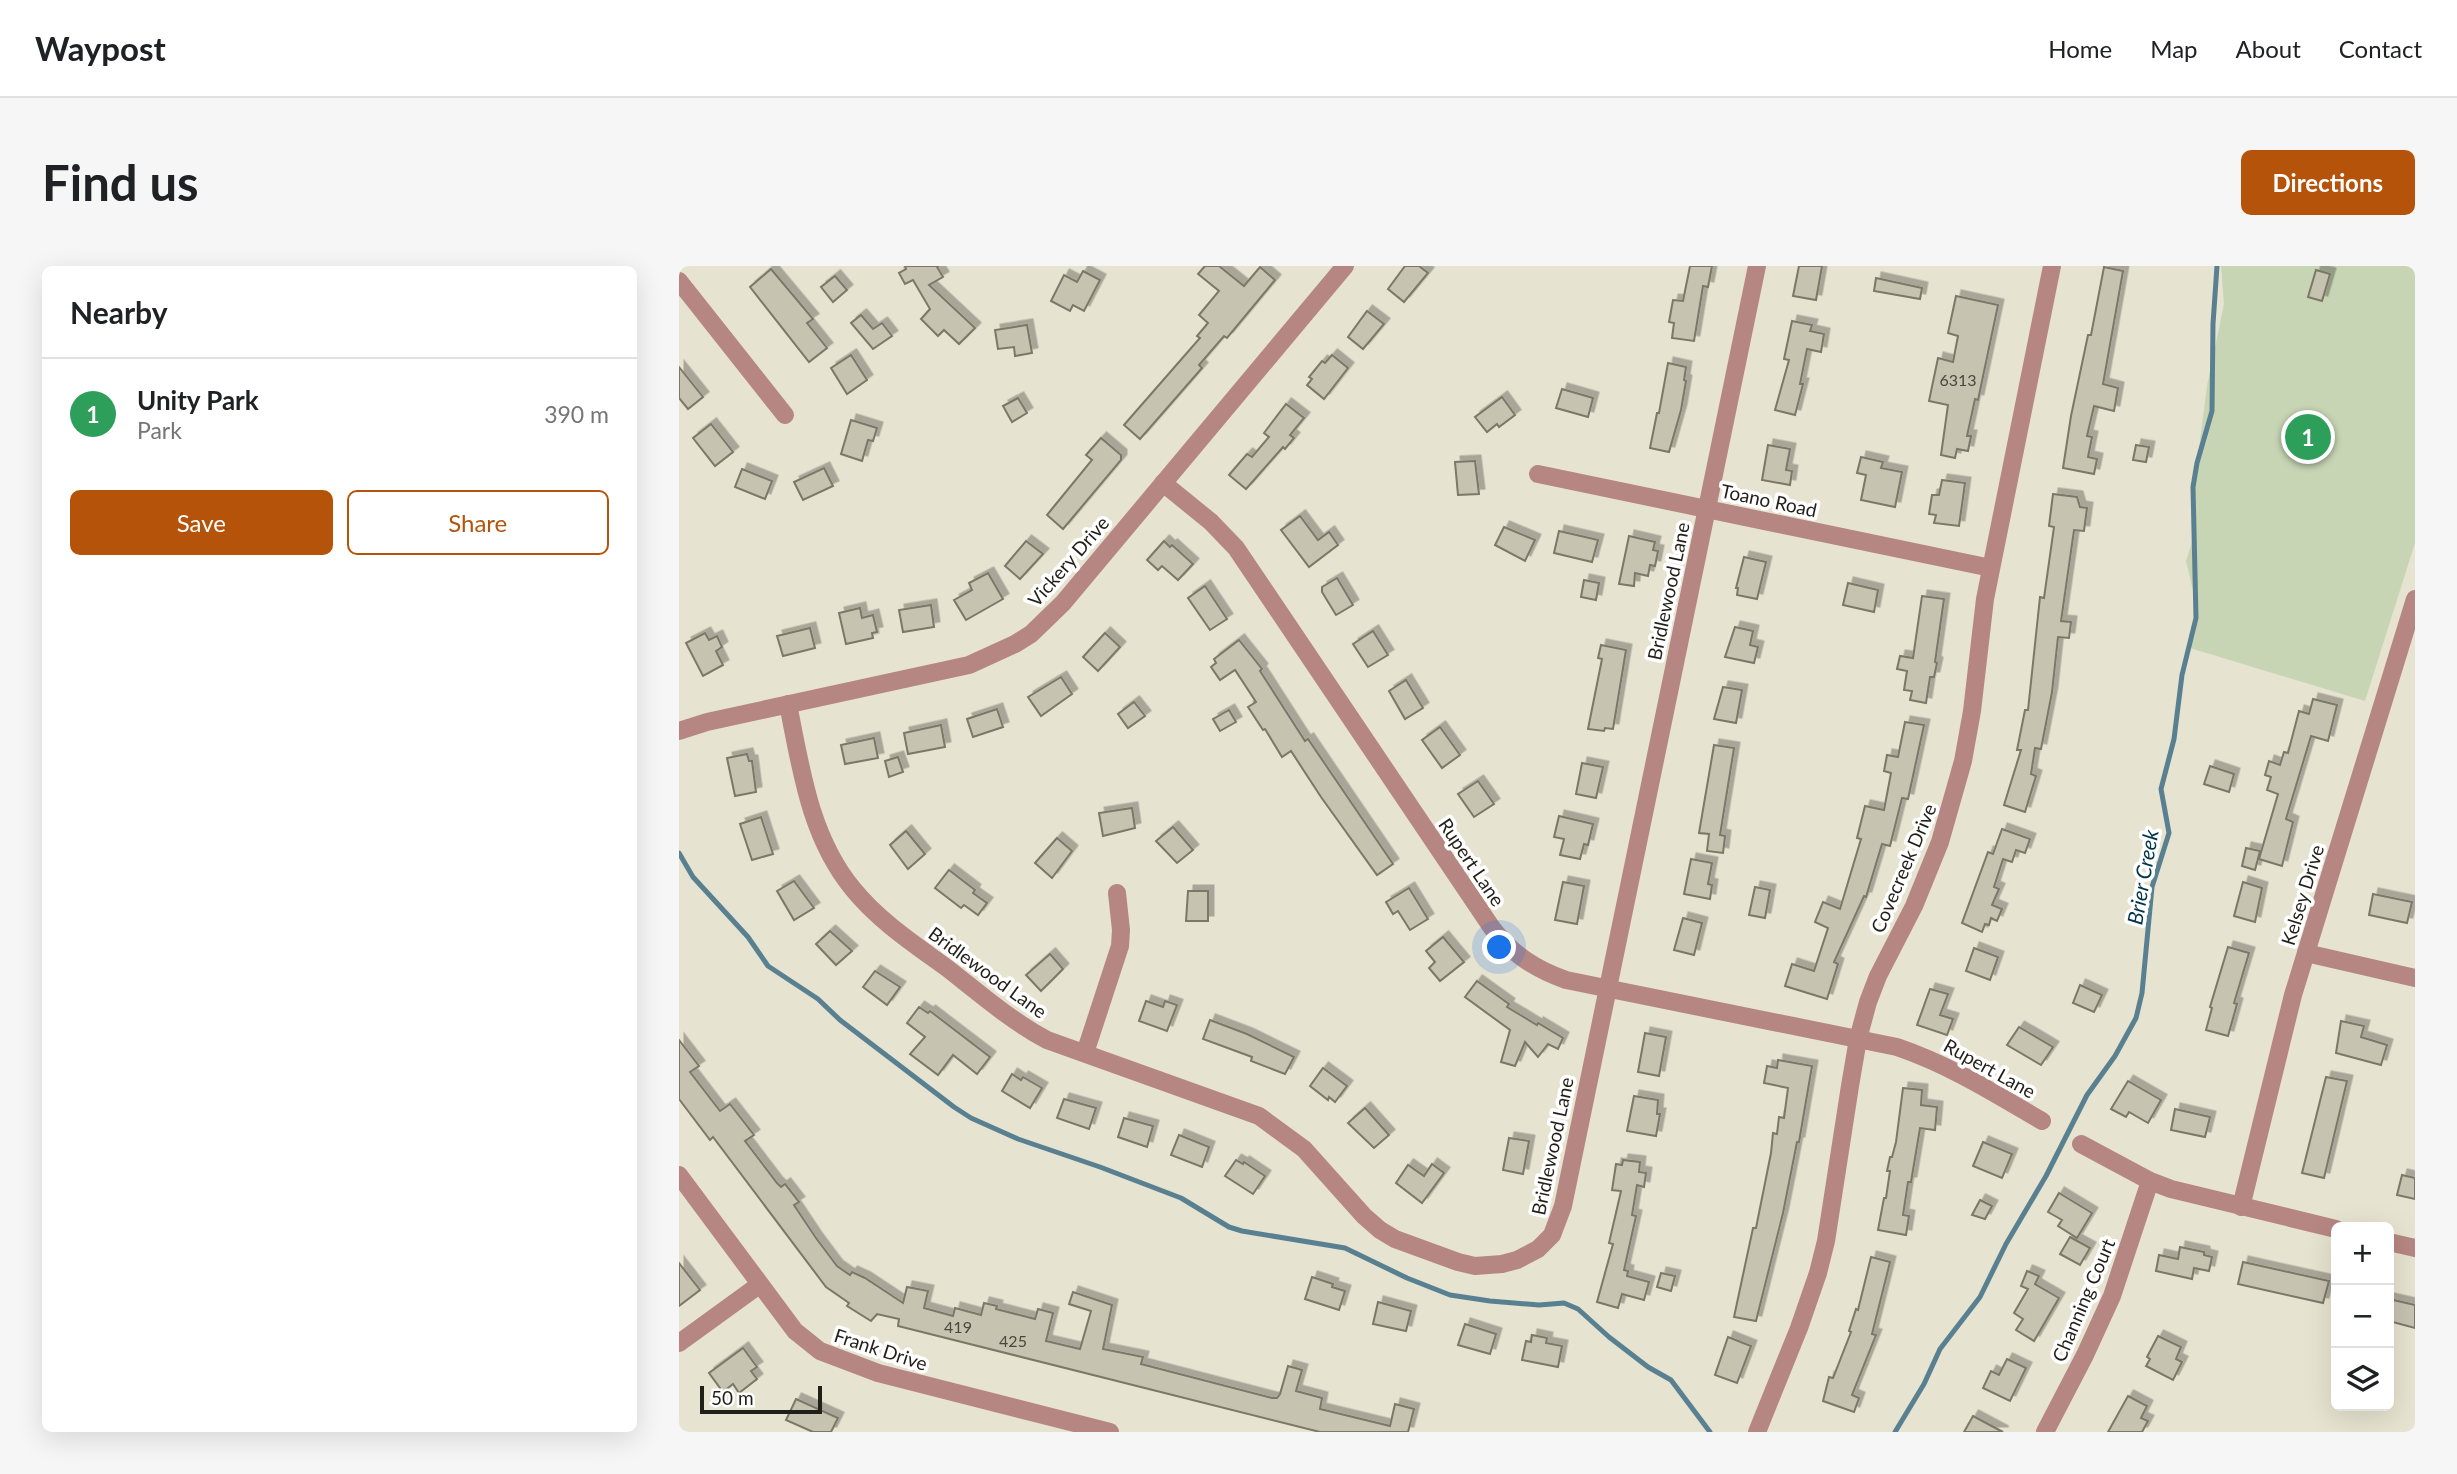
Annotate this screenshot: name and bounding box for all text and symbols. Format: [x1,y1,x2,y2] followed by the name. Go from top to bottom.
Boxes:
[35,28,166,68] text: Waypost
[2048,34,2112,63] text: Home
[2150,34,2198,63] text: Map
[2236,34,2301,63] text: About
[2339,34,2422,63] text: Contact
[2241,150,2415,215] button: Directions
[42,153,199,211] text: Find us
[70,294,168,330] text: Nearby
[1939,370,1977,389] house number: 6313
[137,384,259,416] text: Unity Park
[86,400,100,428] text: 1
[544,400,609,428] text: 390 m
[2285,411,2331,463] pin: 1
[137,416,182,444] text: Park
[1719,479,1819,521] street label: Toano Road
[70,490,333,555] button: Save
[347,490,609,555] button: Share
[1023,511,1113,611] street label: Vickery Drive
[1642,520,1694,662] street label: Bridlewood Lane
[1865,800,1941,936] street label: Covecreek Drive
[1434,814,1510,910] street label: Rupert Lane
[2121,827,2163,926] water label: Brier Creek
[2276,842,2328,948] street label: Kelsey Drive
[924,921,1052,1023] street label: Bridlewood Lane
[1482,930,1516,964] your location
[1940,1033,2040,1103] street label: Rupert Lane
[1526,1075,1578,1217] street label: Bridlewood Lane
[2331,1222,2394,1411] map controls
[2331,1222,2394,1285] button: +
[2047,1235,2119,1365] street label: Channing Court
[2331,1285,2394,1348] button: −
[944,1317,972,1336] house number: 419
[832,1323,930,1375] street label: Frank Drive
[999,1331,1027,1350] house number: 425
[2331,1348,2394,1411] button: layers
[700,1383,823,1415] scale bar
[711,1386,754,1409] text: 50 m

